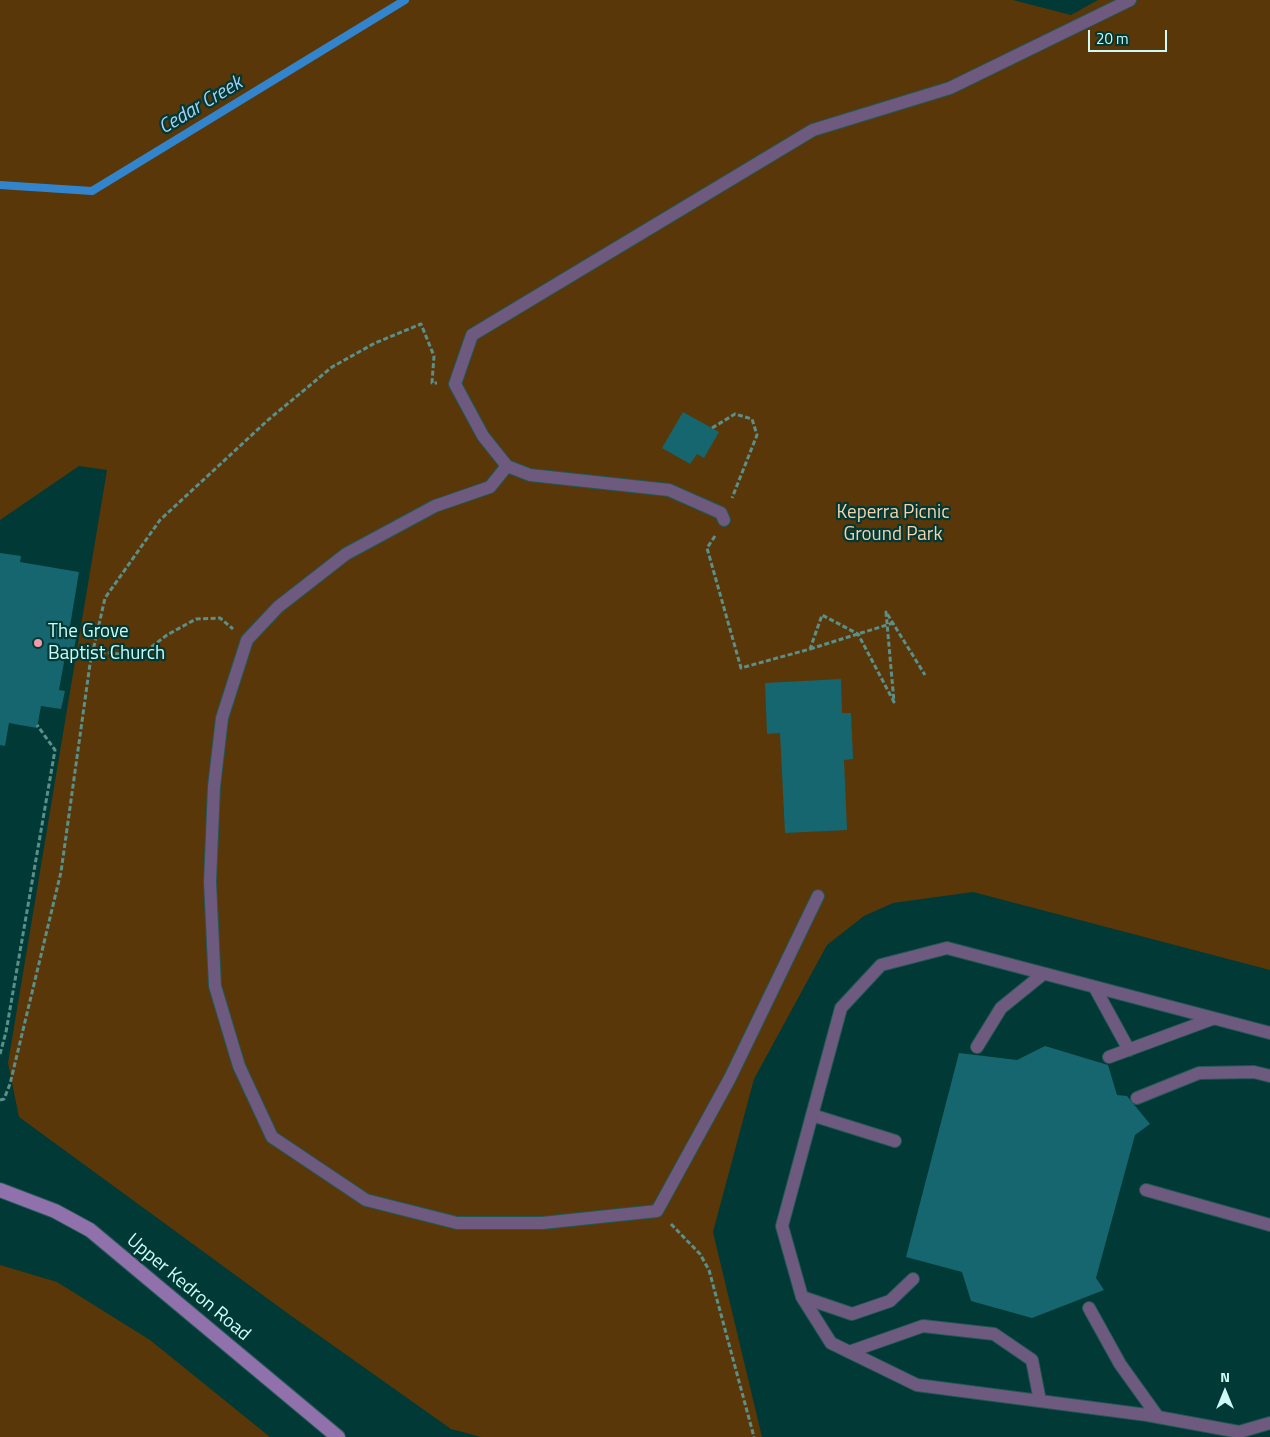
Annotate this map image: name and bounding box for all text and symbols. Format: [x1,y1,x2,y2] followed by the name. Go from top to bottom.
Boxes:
[1090,20,1169,52] scale bar
[1096,27,1129,50] text: 20 m
[155,72,247,140] water label: Cedar Creek
[837,502,949,546] park label: Keperra Picnic Ground Park
[48,621,165,665] place label: The Grove Baptist Church
[32,637,44,649] marker: The Grove Baptist Church
[121,1230,255,1346] street label: Upper Kedron Road
[1220,1366,1230,1387] text: N
[1200,1367,1250,1417] north arrow

